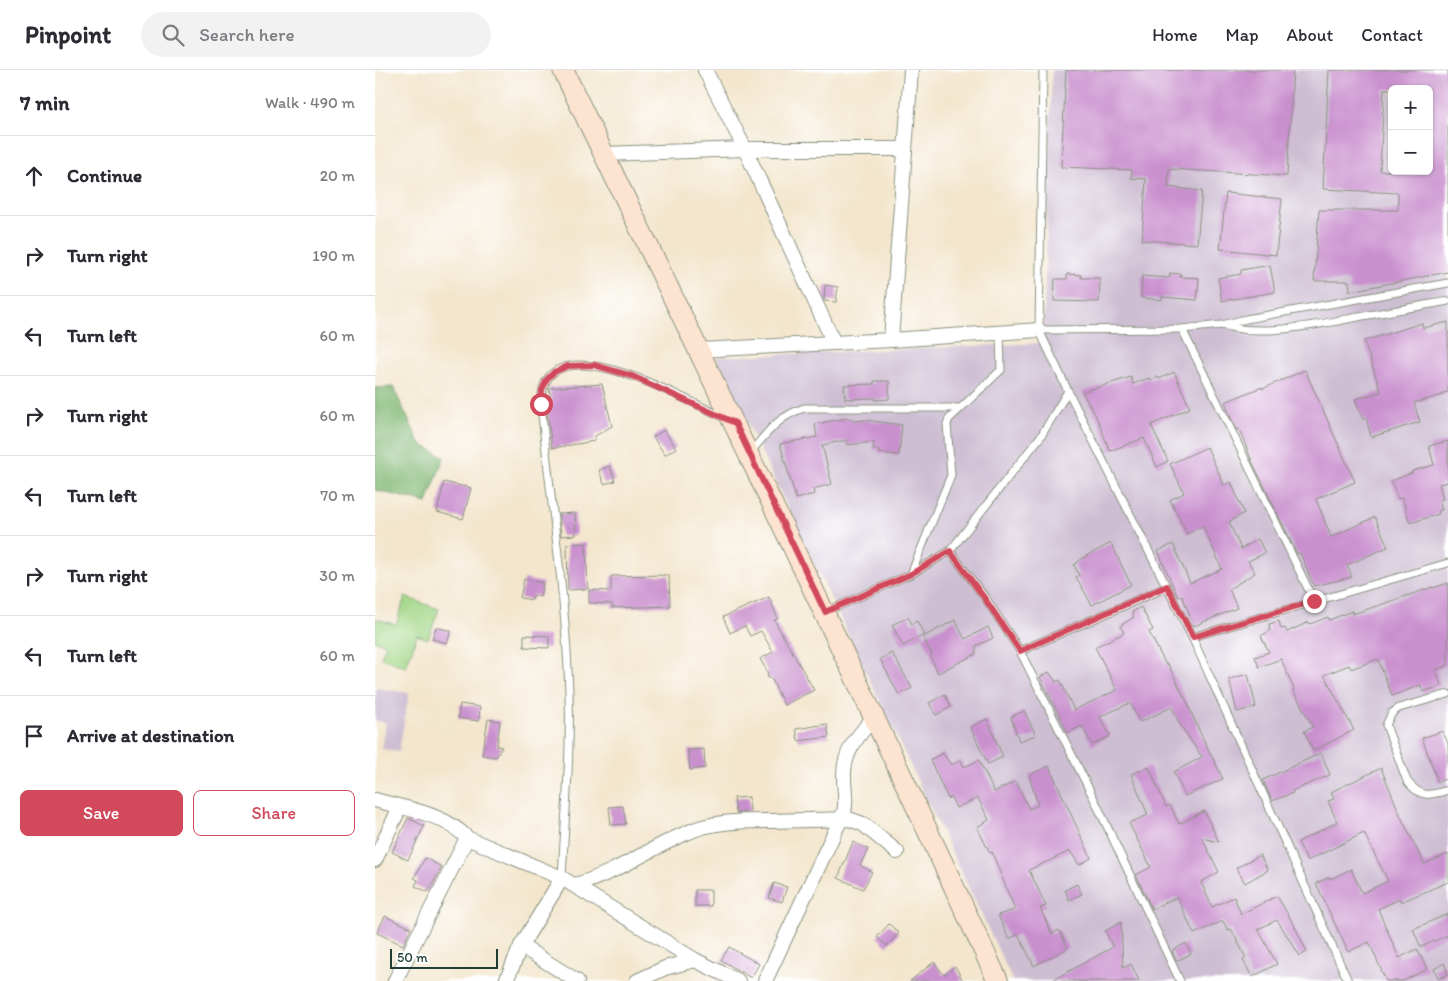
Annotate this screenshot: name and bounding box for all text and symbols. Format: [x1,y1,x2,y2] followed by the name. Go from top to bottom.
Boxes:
[141,12,491,57] search box
[25,20,111,49] text: Pinpoint
[159,21,187,49] icon: search
[199,23,294,46] text: Search here
[1152,24,1198,46] text: Home
[1226,24,1259,46] text: Map
[1287,24,1333,46] text: About
[1361,24,1423,46] text: Contact
[1388,85,1433,175] map controls
[1388,85,1433,130] button: +
[20,90,69,115] text: 7 min
[265,93,355,112] text: Walk · 490 m
[1388,130,1433,175] button: −
[20,162,48,190] icon: ahead
[67,164,142,187] text: Continue
[320,166,355,185] text: 20 m
[20,242,48,270] icon: right
[67,244,148,267] text: Turn right
[312,246,355,265] text: 190 m
[20,322,48,350] icon: left
[67,324,137,347] text: Turn left
[320,326,355,345] text: 60 m
[530,393,553,416] route start
[20,402,48,430] icon: right
[67,404,148,427] text: Turn right
[320,406,355,425] text: 60 m
[20,482,48,510] icon: left
[67,484,137,507] text: Turn left
[320,486,355,505] text: 70 m
[20,562,48,590] icon: right
[67,564,148,587] text: Turn right
[319,566,355,585] text: 30 m
[1303,590,1326,613] route end
[20,642,48,670] icon: left
[67,644,137,667] text: Turn left
[320,646,355,665] text: 60 m
[20,722,48,750] icon: arrive
[67,724,234,747] text: Arrive at destination
[20,790,183,836] button: Save
[193,790,355,836] button: Share
[390,946,497,969] scale bar
[397,949,428,966] text: 50 m

